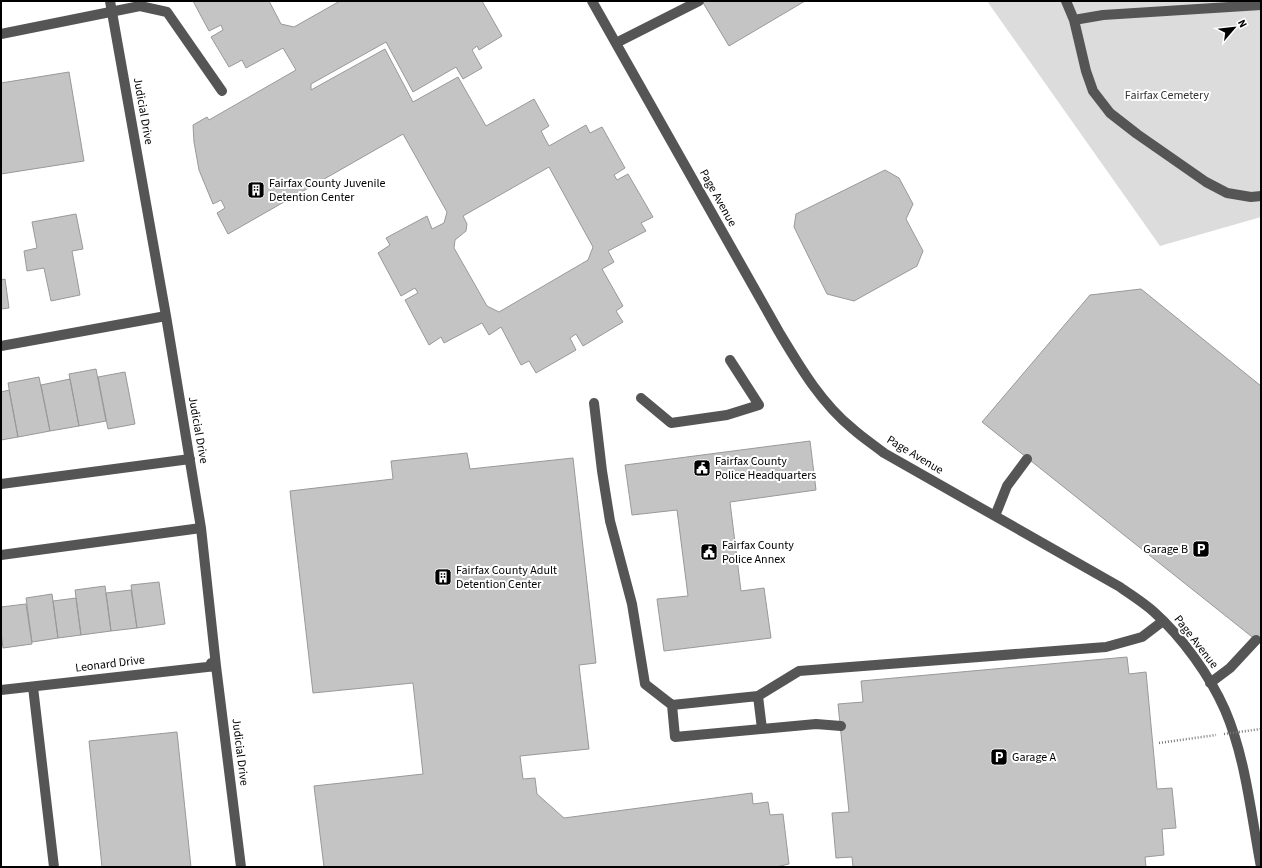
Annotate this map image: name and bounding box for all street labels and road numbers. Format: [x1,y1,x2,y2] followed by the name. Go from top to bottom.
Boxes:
[129,76,157,146] street label: Judicial Drive
[695,166,741,230] street label: Page Avenue
[184,395,212,465] street label: Judicial Drive
[883,431,947,479] street label: Page Avenue
[1170,612,1222,672] street label: Page Avenue
[74,651,146,677] street label: Leonard Drive
[227,717,253,787] street label: Judicial Drive

